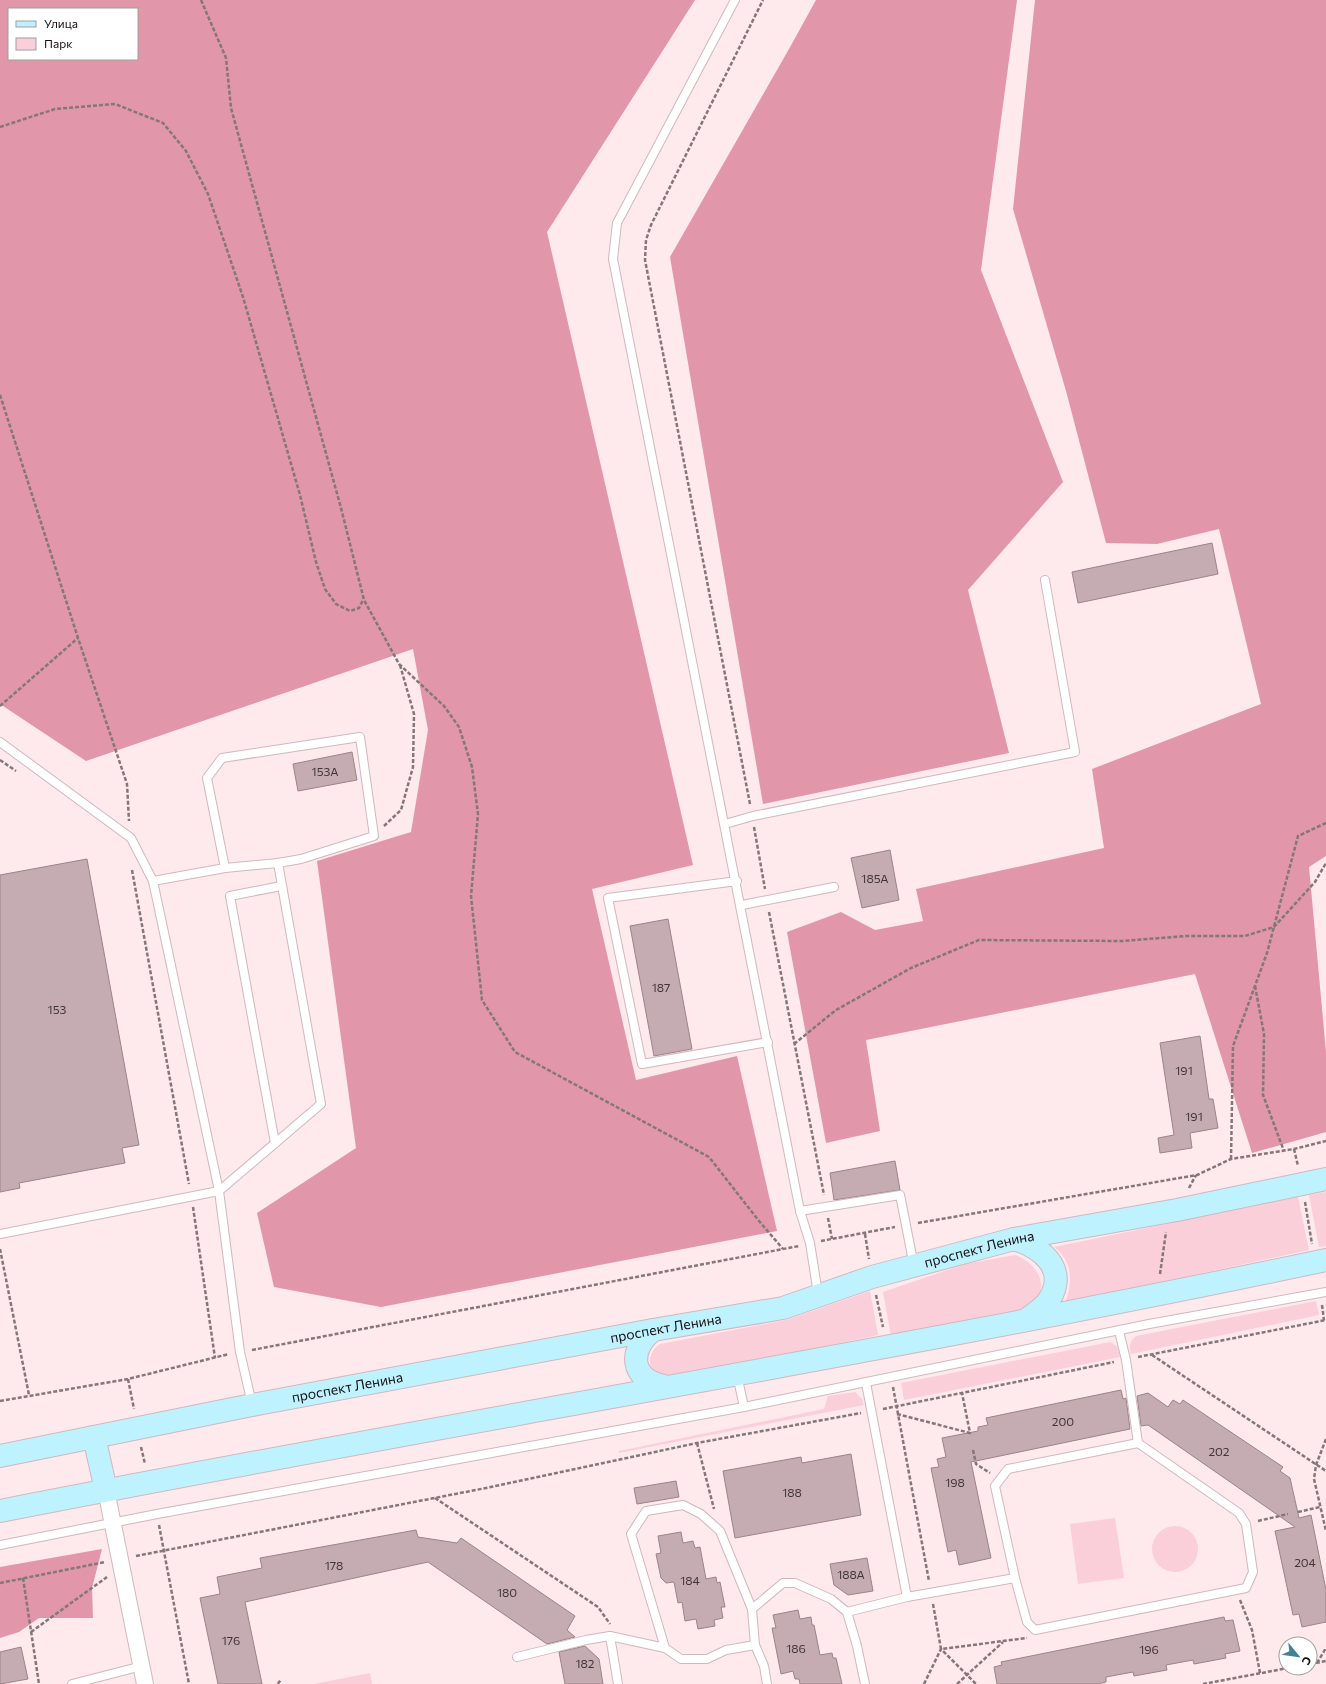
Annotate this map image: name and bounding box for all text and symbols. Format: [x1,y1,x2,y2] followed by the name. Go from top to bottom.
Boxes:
[8,8,138,60] legend
[44,16,78,30] text: Улица
[44,36,73,50] text: Парк
[312,764,338,778] house number: 153А
[861,871,889,885] house number: 185А
[652,980,670,994] house number: 187
[48,1002,67,1016] house number: 153
[1175,1063,1193,1077] house number: 191
[1185,1109,1203,1123] house number: 191
[922,1227,1035,1271] street label: проспект Ленина
[609,1310,723,1346] street label: проспект Ленина
[290,1368,404,1405] street label: проспект Ленина
[1052,1414,1074,1428] house number: 200
[1208,1444,1230,1458] house number: 202
[945,1475,965,1489] house number: 198
[782,1485,802,1499] house number: 188
[1294,1555,1316,1569] house number: 204
[325,1558,343,1572] house number: 178
[837,1567,865,1581] house number: 188А
[680,1573,700,1587] house number: 184
[497,1585,517,1599] house number: 180
[222,1633,240,1647] house number: 176
[1278,1636,1318,1676] north arrow
[786,1641,806,1655] house number: 186
[1139,1642,1159,1656] house number: 196
[1299,1655,1315,1668] text: С
[575,1656,595,1670] house number: 182

